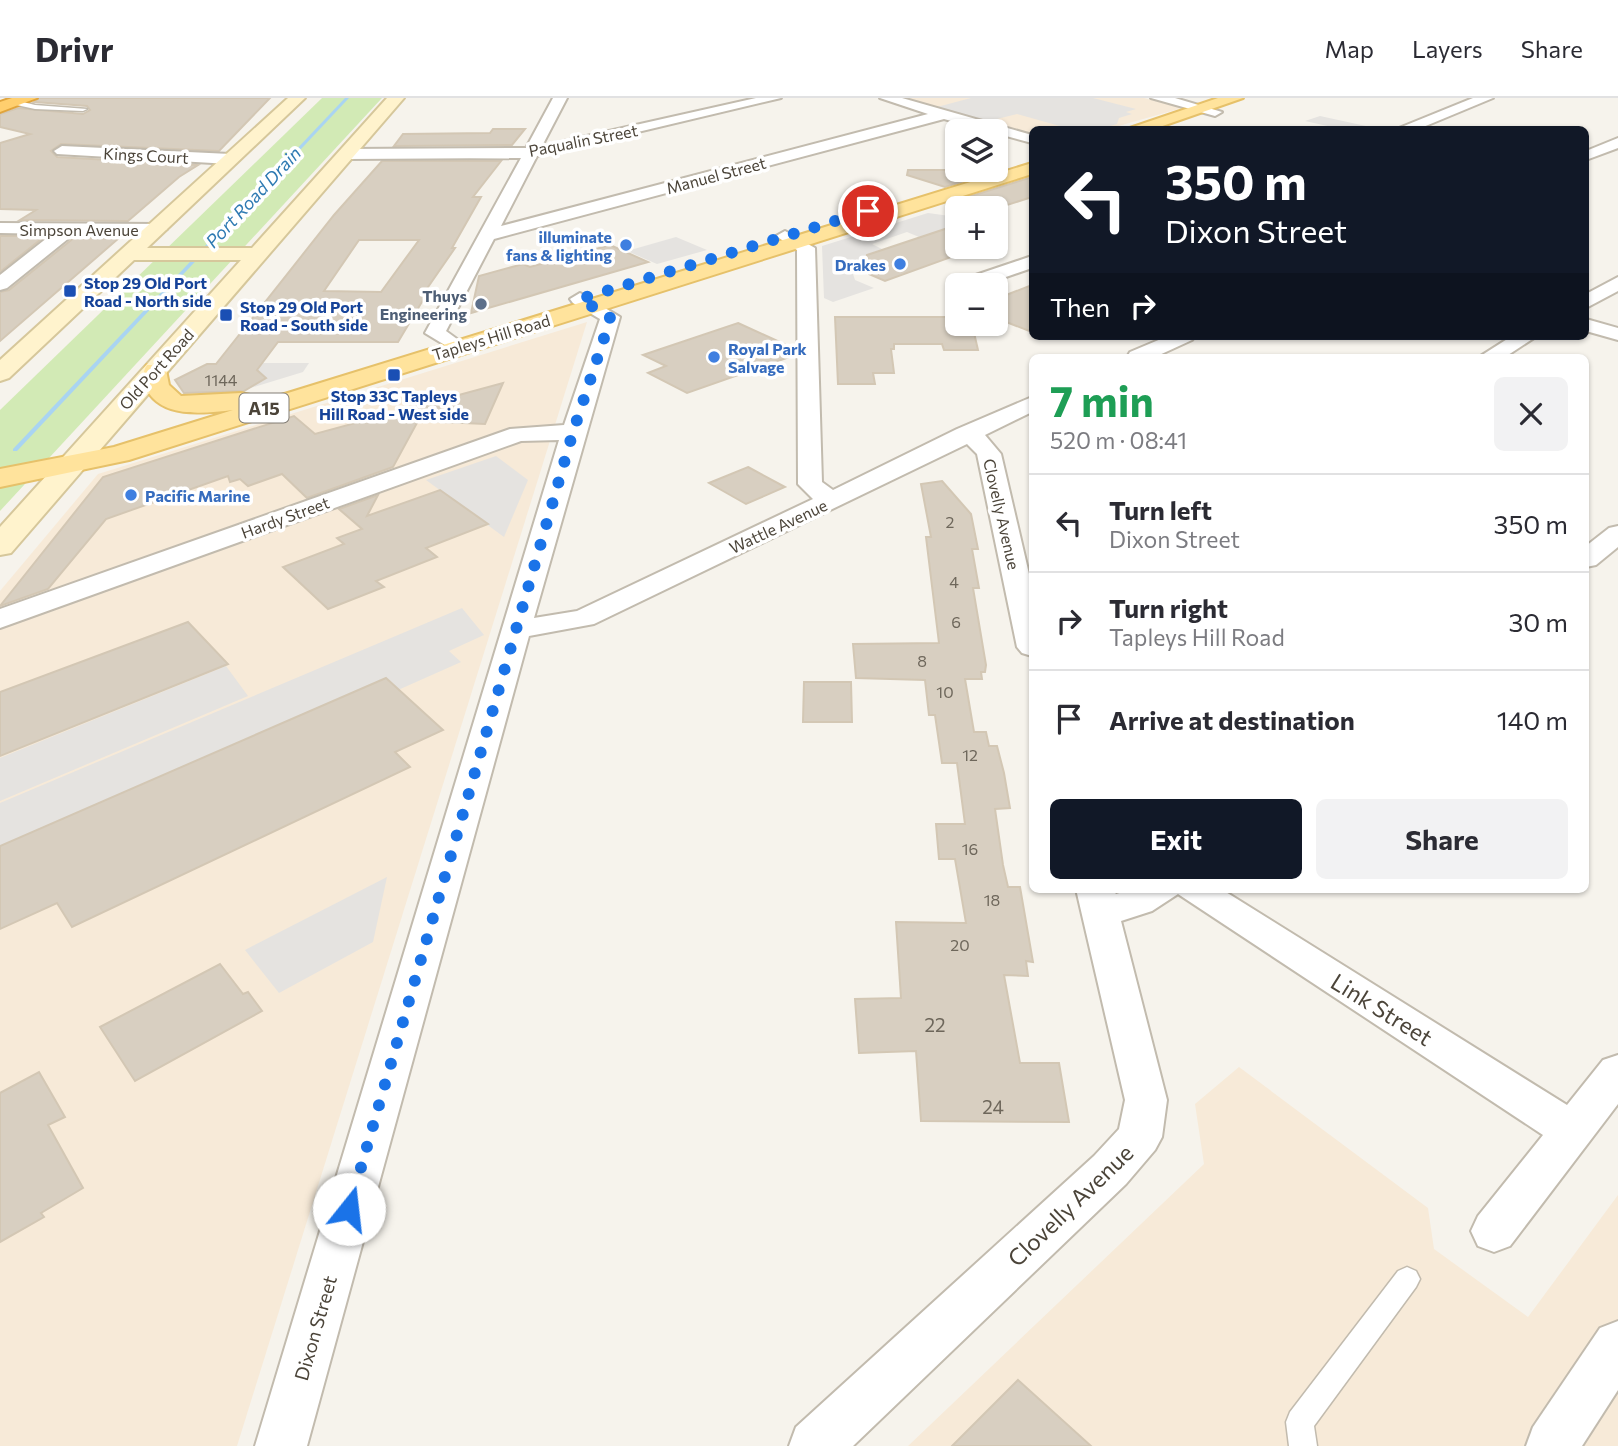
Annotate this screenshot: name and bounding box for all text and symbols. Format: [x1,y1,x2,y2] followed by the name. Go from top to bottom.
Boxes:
[35,28,114,69] text: Drivr
[1325,34,1374,63] text: Map
[1412,34,1483,63] text: Layers
[1521,34,1583,63] text: Share
[945,119,1008,336] map controls
[945,119,1008,182] button: layers
[527,120,640,160] street label: Paqualin Street
[201,142,305,252] water label: Port Road Drain
[103,143,190,167] street label: Kings Court
[1165,150,1307,210] text: 350 m
[664,152,768,197] street label: Manuel Street
[1050,154,1141,245] icon: left
[838,181,898,241] pin
[849,192,887,230] icon: arrive
[945,196,1008,259] button: +
[1165,210,1347,250] text: Dixon Street
[19,220,139,239] street label: Simpson Avenue
[506,227,612,264] place label: illuminate fans & lighting
[618,237,634,253] marker: illuminate fans & lighting
[835,255,886,274] place label: Drakes
[892,256,908,272] marker: Drakes
[84,273,212,310] place label: Stop 29 Old Port Road - North side
[945,273,1008,336] button: −
[62,283,78,299] marker: Stop 29 Old Port Road - North side
[380,286,467,323] place label: Thuys Engineering
[1124,287,1162,325] icon: right
[1050,291,1110,322] text: Then
[473,296,489,312] marker: Thuys Engineering
[240,297,368,334] place label: Stop 29 Old Port Road - South side
[218,307,234,323] marker: Stop 29 Old Port Road - South side
[430,310,552,364] street label: Tapleys Hill Road
[115,325,197,413] street label: Old Port Road
[728,339,808,376] place label: Royal Park Salvage
[706,349,722,365] marker: Royal Park Salvage
[386,367,402,383] marker: Stop 33C Tapleys Hill Road - West side
[205,370,238,389] house number: 1144
[1050,374,1154,426] text: 7 min
[1494,377,1568,451] button: close
[319,386,469,423] place label: Stop 33C Tapleys Hill Road - West side
[240,394,288,422] road number: A15
[1050,426,1187,454] text: 520 m · 08:41
[980,457,1024,571] street label: Clovelly Avenue
[145,486,250,505] place label: Pacific Marine
[123,487,139,503] marker: Pacific Marine
[238,492,332,542] street label: Hardy Street
[1109,494,1212,525] text: Turn left
[726,495,830,557] street label: Wattle Avenue
[1050,504,1088,542] icon: left
[1494,508,1568,539] text: 350 m
[946,512,955,531] house number: 2
[1109,525,1240,553] text: Dixon Street
[949,572,959,591] house number: 4
[1109,592,1228,623] text: Turn right
[1050,602,1088,640] icon: right
[1509,606,1568,637] text: 30 m
[951,612,961,631] house number: 6
[1109,623,1285,651] text: Tapleys Hill Road
[917,651,927,670] house number: 8
[936,682,954,701] house number: 10
[1050,700,1088,738] icon: arrive
[1109,704,1355,735] text: Arrive at destination
[1497,704,1568,735] text: 140 m
[962,745,978,764] house number: 12
[1050,799,1302,879] button: Exit
[1316,799,1568,879] button: Share
[962,839,978,858] house number: 16
[984,890,1000,909] house number: 18
[950,935,970,954] house number: 20
[1326,967,1438,1051] street label: Link Street
[924,1013,946,1036] house number: 22
[982,1095,1004,1118] house number: 24
[1002,1138,1138,1272] street label: Clovelly Avenue
[312,1172,386,1246] position arrow
[289,1273,341,1383] street label: Dixon Street

